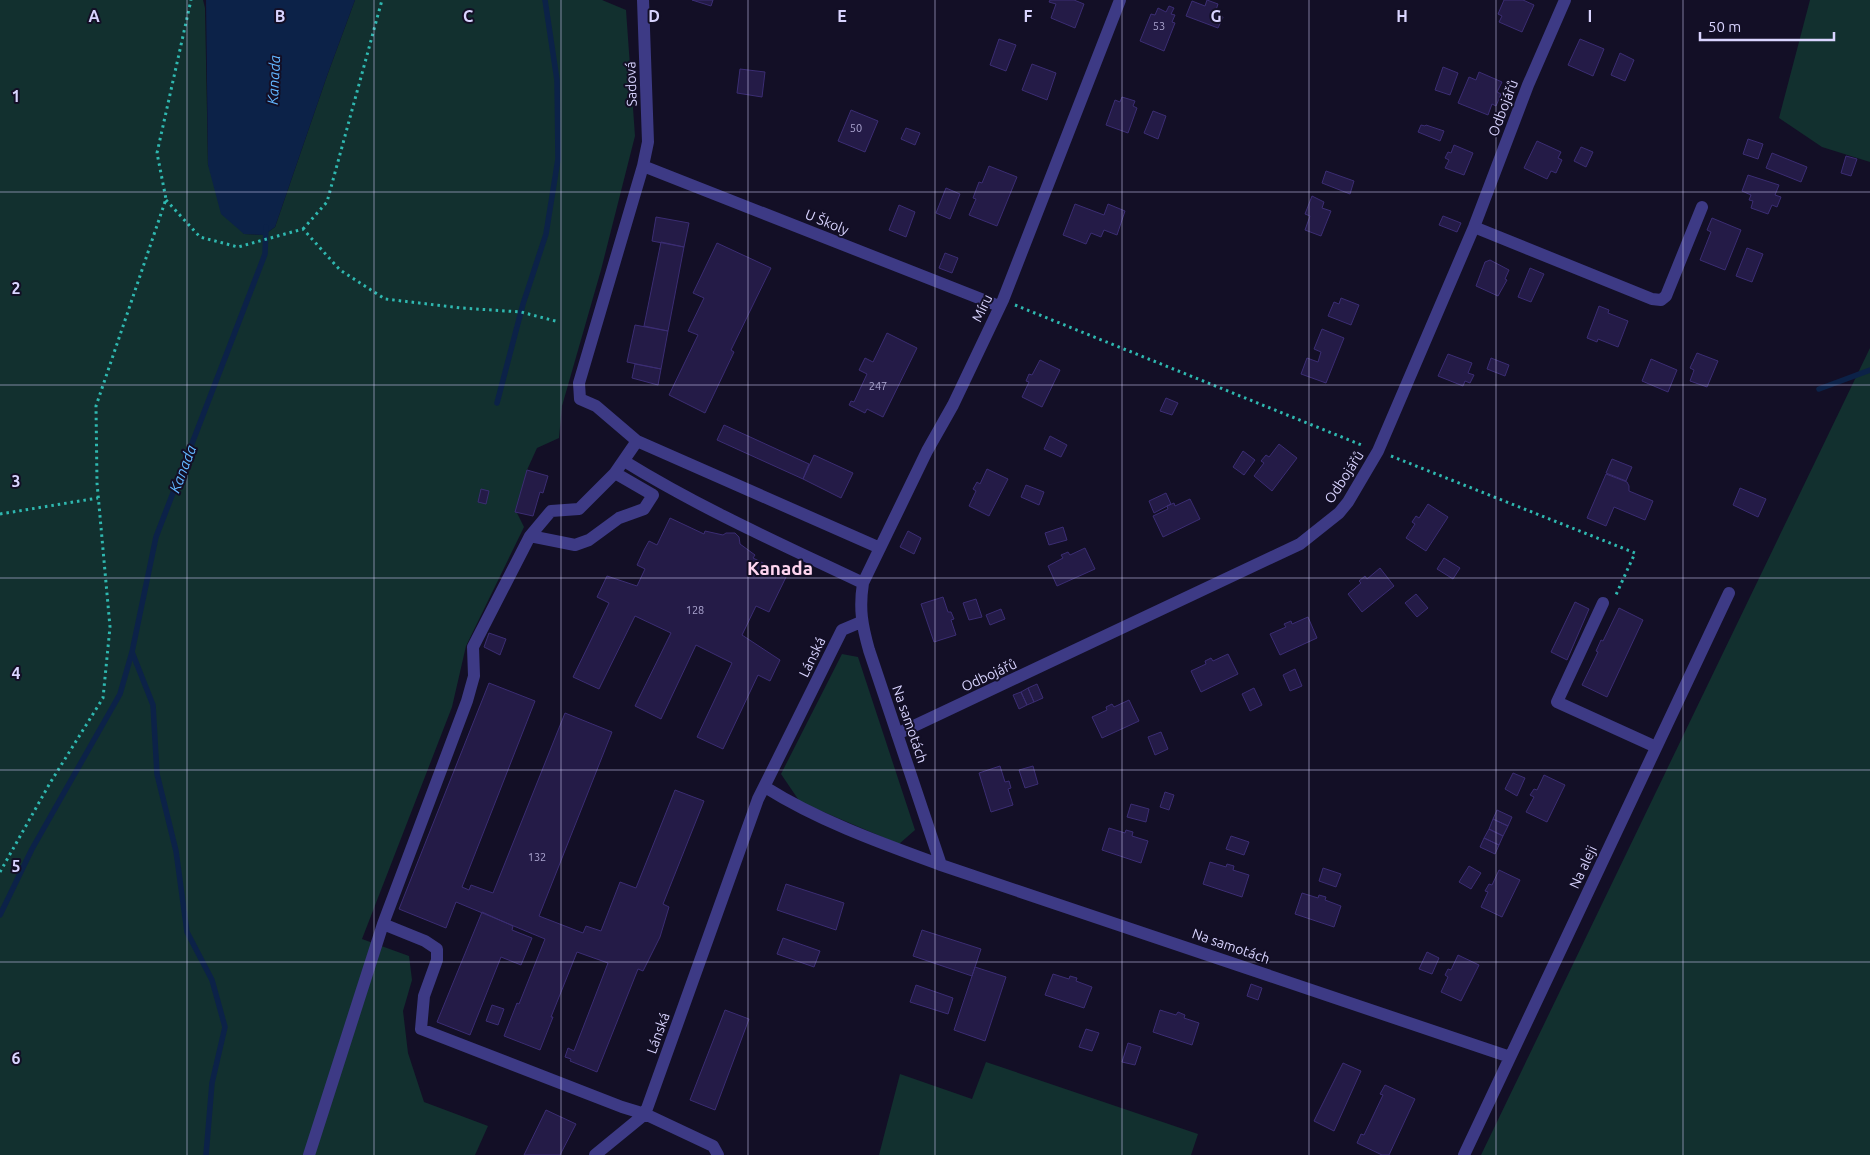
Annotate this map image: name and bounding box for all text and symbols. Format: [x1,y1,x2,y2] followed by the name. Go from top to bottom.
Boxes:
[88,7,100,25] text: A
[275,7,285,25] text: B
[463,7,473,25] text: C
[648,7,660,25] text: D
[837,7,847,25] text: E
[1024,7,1033,25] text: F
[1210,7,1222,25] text: G
[1396,7,1408,25] text: H
[1588,7,1592,25] text: I
[1700,10,1834,42] scale bar
[1708,18,1741,35] text: 50 m
[1153,20,1165,32] house number: 53
[264,55,283,105] water label: Kanada
[622,61,640,107] street label: Sadová
[1485,77,1521,139] street label: Odbojářů
[11,87,21,105] text: 1
[850,122,862,134] house number: 50
[803,205,852,238] street label: U Školy
[11,279,21,297] text: 2
[968,292,996,324] street label: Míru
[869,380,887,392] house number: 247
[166,443,199,495] water label: Kanada
[1321,448,1367,506] street label: Odbojářů
[11,472,21,490] text: 3
[747,557,813,579] district label: Kanada
[686,604,704,616] house number: 128
[795,634,829,680] street label: Lánská
[959,655,1019,695] street label: Odbojářů
[11,664,21,682] text: 4
[889,683,931,765] street label: Na samotách
[1566,843,1600,891] street label: Na aleji
[528,851,546,863] house number: 132
[11,857,21,875] text: 5
[1190,925,1272,967] street label: Na samotách
[643,1010,673,1056] street label: Lánská
[11,1049,21,1067] text: 6

